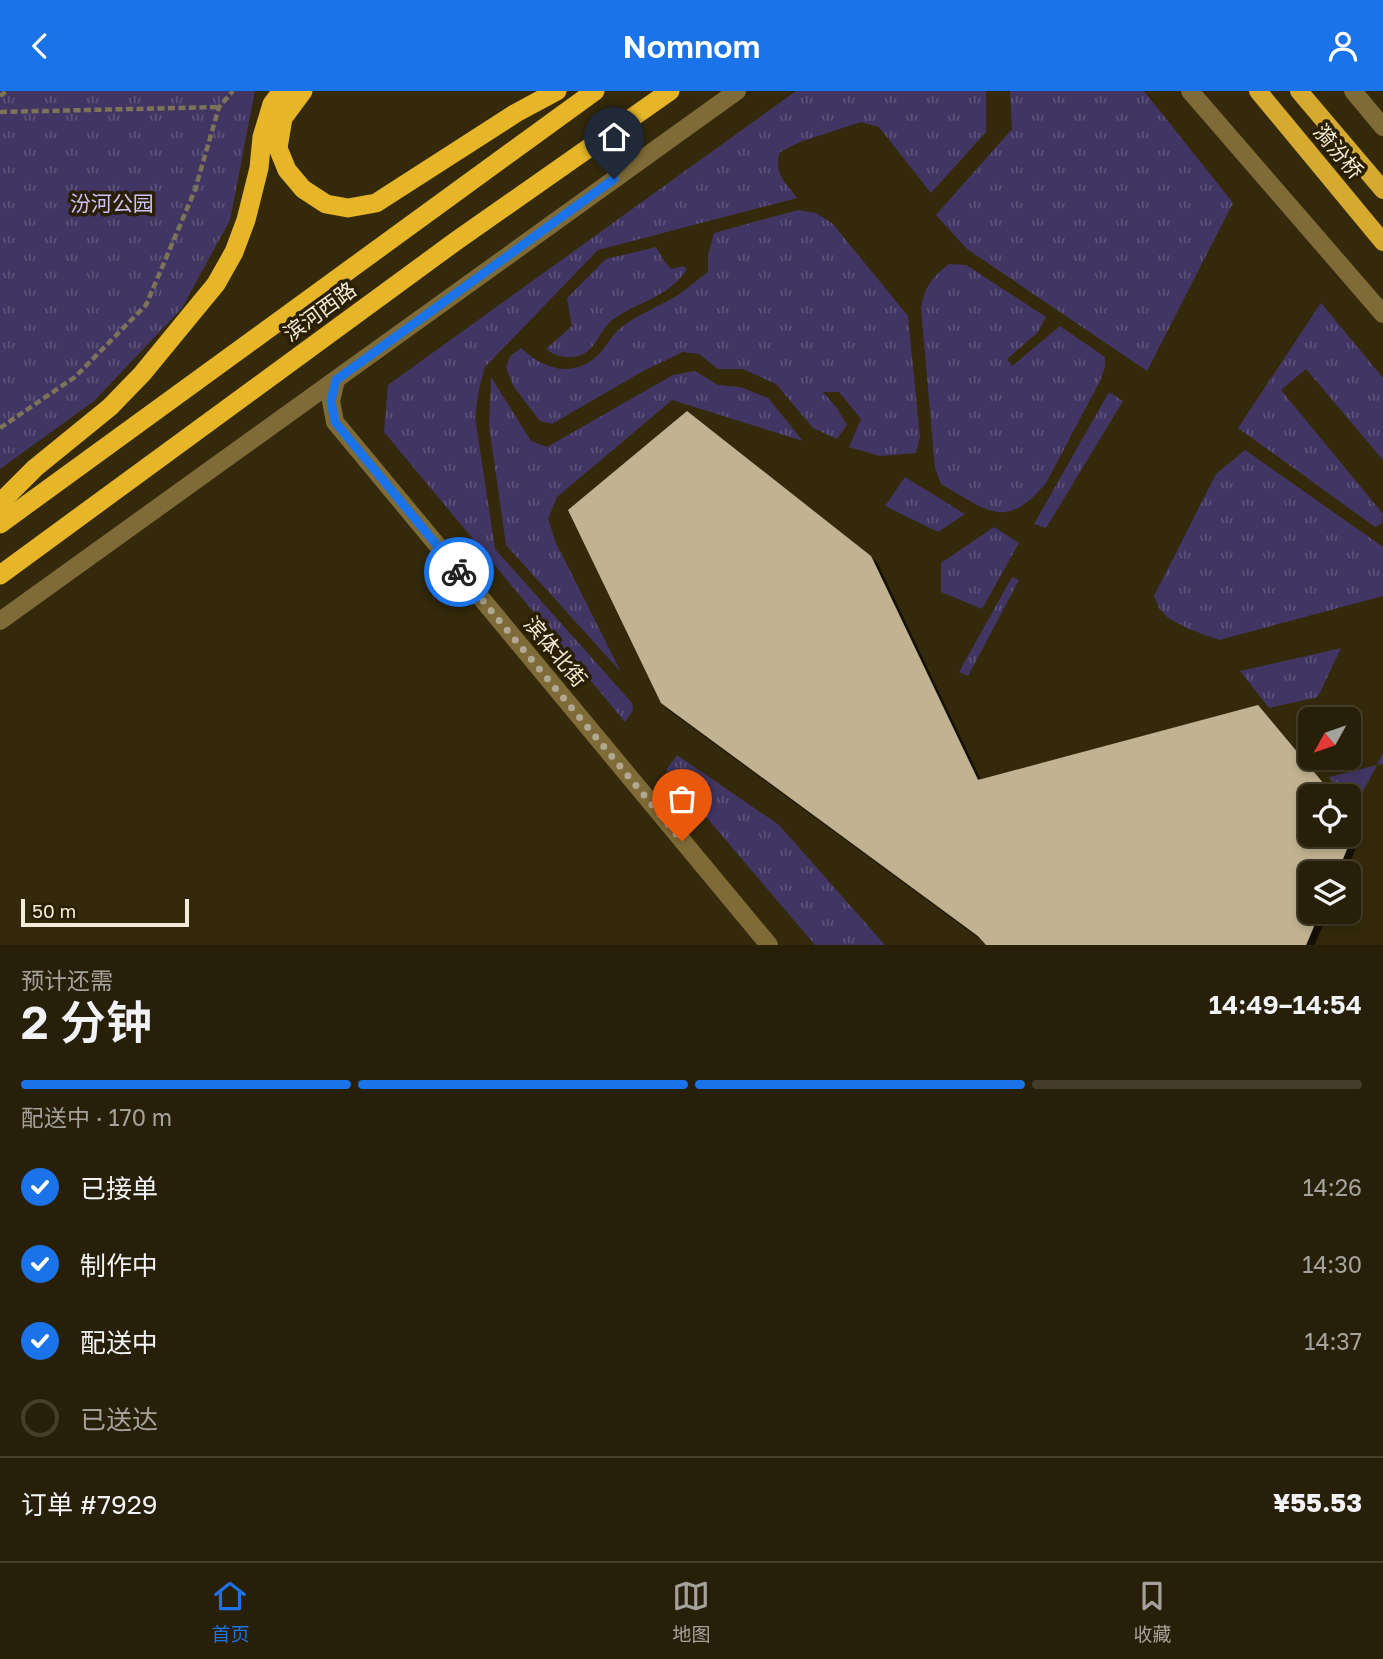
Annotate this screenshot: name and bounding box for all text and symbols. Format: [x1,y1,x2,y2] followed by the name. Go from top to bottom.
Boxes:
[21,27,59,65] icon: back
[622,27,761,65] text: Nomnom
[1324,27,1362,65] icon: person
[584,107,644,179] pin
[595,118,633,156] icon: home
[1309,119,1369,184] street label: 漪汾桥
[70,190,154,216] park label: 汾河公园
[278,276,361,346] street label: 滨河西路
[424,537,494,607] courier
[440,553,478,591] icon: bike
[519,611,593,692] street label: 滨体北街
[1298,707,1362,770] north arrow
[1298,707,1361,924] map controls
[652,769,712,841] pin
[663,780,701,818] icon: bag
[1298,784,1361,847] button: locate
[1298,861,1361,924] button: layers
[21,896,189,928] scale bar
[32,899,76,922] text: 50 m
[21,966,113,994] text: 预计还需
[1209,989,1362,1020] text: 14:49–14:54
[21,994,152,1049] text: 2 分钟
[21,1103,172,1131] text: 配送中 · 170 m
[21,1168,59,1206] icon: check
[80,1173,158,1204] text: 已接单
[1303,1173,1362,1201] text: 14:26
[21,1245,59,1283] icon: check
[80,1250,158,1281] text: 制作中
[1302,1250,1362,1278] text: 14:30
[21,1322,59,1360] icon: check
[80,1327,158,1358] text: 配送中
[1304,1327,1362,1355] text: 14:37
[80,1404,158,1435] text: 已送达
[1273,1487,1362,1518] text: ¥55.53
[21,1489,158,1520] text: 订单 #7929
[211,1577,250,1646] tab: 首页
[672,1577,711,1646] tab: 地图
[1133,1577,1172,1646] tab: 收藏

